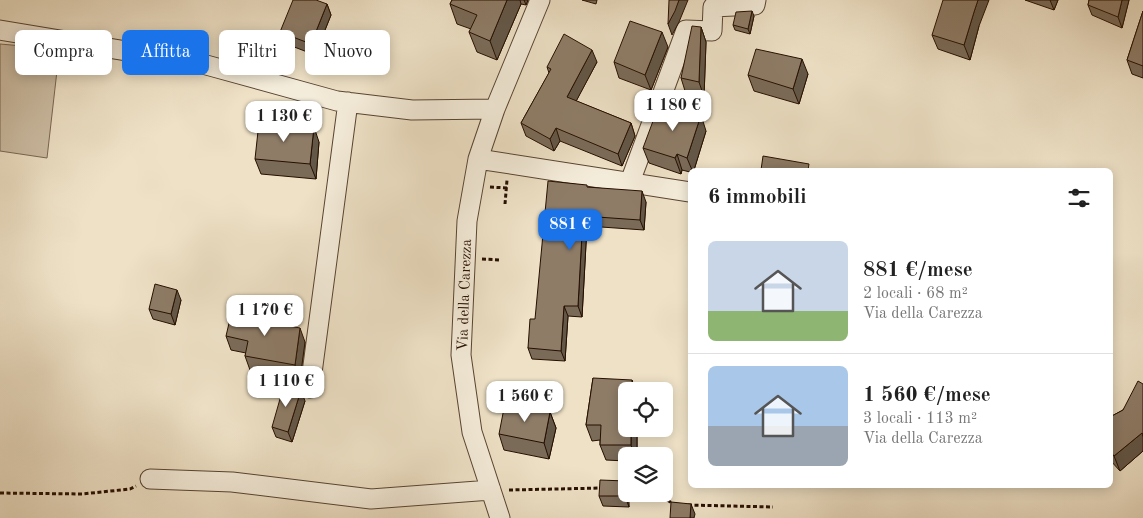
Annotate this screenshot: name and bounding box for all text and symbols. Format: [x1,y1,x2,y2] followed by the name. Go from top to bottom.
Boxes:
[15,30,112,75] chip: Compra
[122,30,209,75] chip: Affitta
[219,30,295,75] chip: Filtri
[305,30,390,75] chip: Nuovo
[627,90,719,132] pin: 1 180 €
[645,98,701,114] text: 1 180 €
[238,100,330,143] pin: 1 130 €
[256,109,312,125] text: 1 130 €
[1065,184,1093,212] icon: filters
[708,187,806,208] text: 6 immobili
[535,208,605,251] pin: 881 €
[549,217,591,233] text: 881 €
[456,238,475,351] street label: Via della Carezza
[863,260,973,281] text: 881 €/mese
[748,261,808,321] icon: home
[863,286,968,302] text: 2 locali · 68 m²
[219,294,311,337] pin: 1 170 €
[237,303,293,319] text: 1 170 €
[863,306,983,322] text: Via della Carezza
[240,366,332,408] pin: 1 110 €
[258,374,314,390] text: 1 110 €
[479,380,571,423] pin: 1 560 €
[618,382,673,502] map controls
[618,382,673,437] button: locate
[863,385,991,406] text: 1 560 €/mese
[748,386,808,446] icon: home
[497,389,553,405] text: 1 560 €
[863,411,977,427] text: 3 locali · 113 m²
[863,431,983,447] text: Via della Carezza
[618,447,673,502] button: layers

